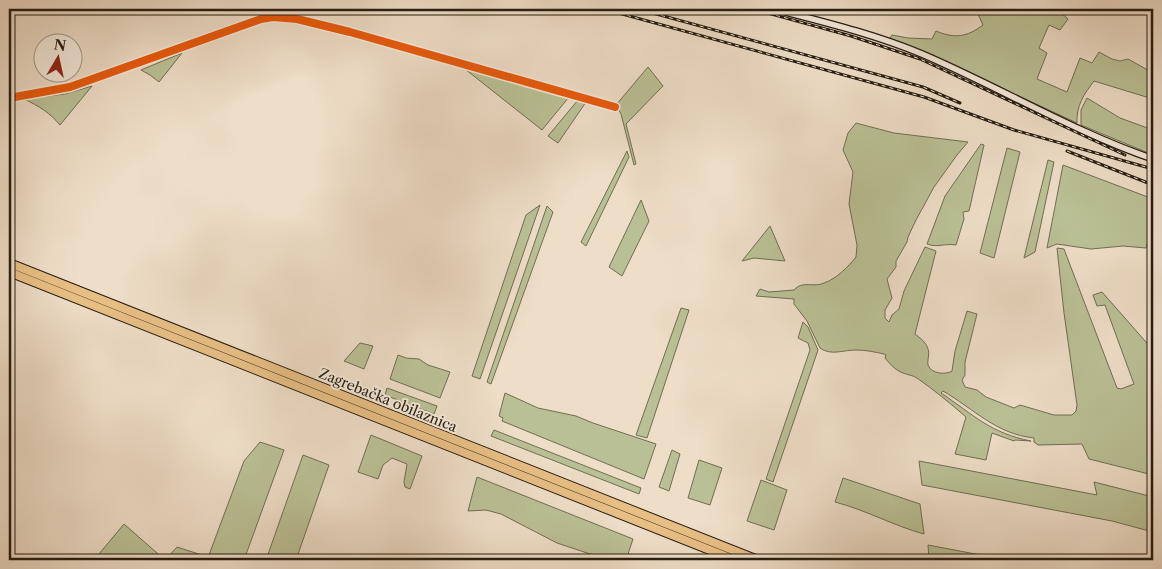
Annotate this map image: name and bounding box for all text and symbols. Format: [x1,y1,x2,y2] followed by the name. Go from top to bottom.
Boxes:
[32,32,82,82] north arrow
[53,35,67,55] text: N
[316,364,460,436] street label: Zagrebačka obilaznica

